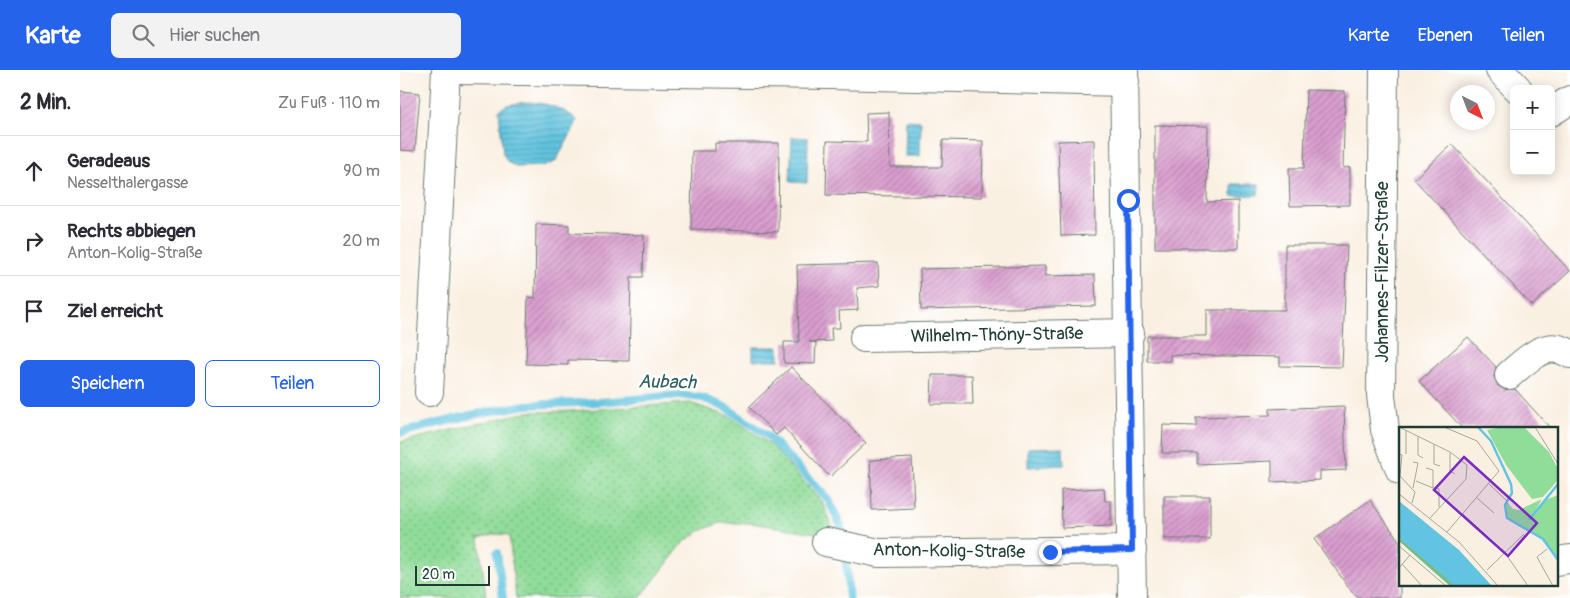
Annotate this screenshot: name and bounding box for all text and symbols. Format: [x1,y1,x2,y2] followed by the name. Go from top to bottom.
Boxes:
[111,13,461,58] search box
[25,21,81,50] text: Karte
[129,21,157,49] icon: search
[169,23,260,47] text: Hier suchen
[1348,24,1389,47] text: Karte
[1417,24,1473,47] text: Ebenen
[1501,24,1545,47] text: Teilen
[1450,85,1495,130] north arrow
[1510,85,1555,175] map controls
[1510,85,1555,130] button: +
[20,89,71,116] text: 2 Min.
[278,93,380,113] text: Zu Fuß · 110 m
[1510,130,1555,175] button: −
[67,149,150,173] text: Geradeaus
[20,157,48,185] icon: ahead
[343,161,380,181] text: 90 m
[67,173,188,193] text: Nesselthalergasse
[1371,181,1394,363] street label: Johannes-Filzer-Straße
[1117,189,1140,212] route start
[67,219,196,243] text: Rechts abbiegen
[20,227,48,255] icon: right
[342,231,380,251] text: 20 m
[67,243,202,263] text: Anton-Kolig-Straße
[20,297,48,325] icon: arrive
[67,299,163,323] text: Ziel erreicht
[910,322,1084,348] street label: Wilhelm-Thöny-Straße
[20,360,195,407] button: Speichern
[205,360,380,407] button: Teilen
[638,369,697,395] water label: Aubach
[1399,427,1558,586] inset map
[873,538,1025,564] street label: Anton-Kolig-Straße
[1039,541,1062,564] route end
[415,563,490,586] scale bar
[422,566,455,583] text: 20 m

